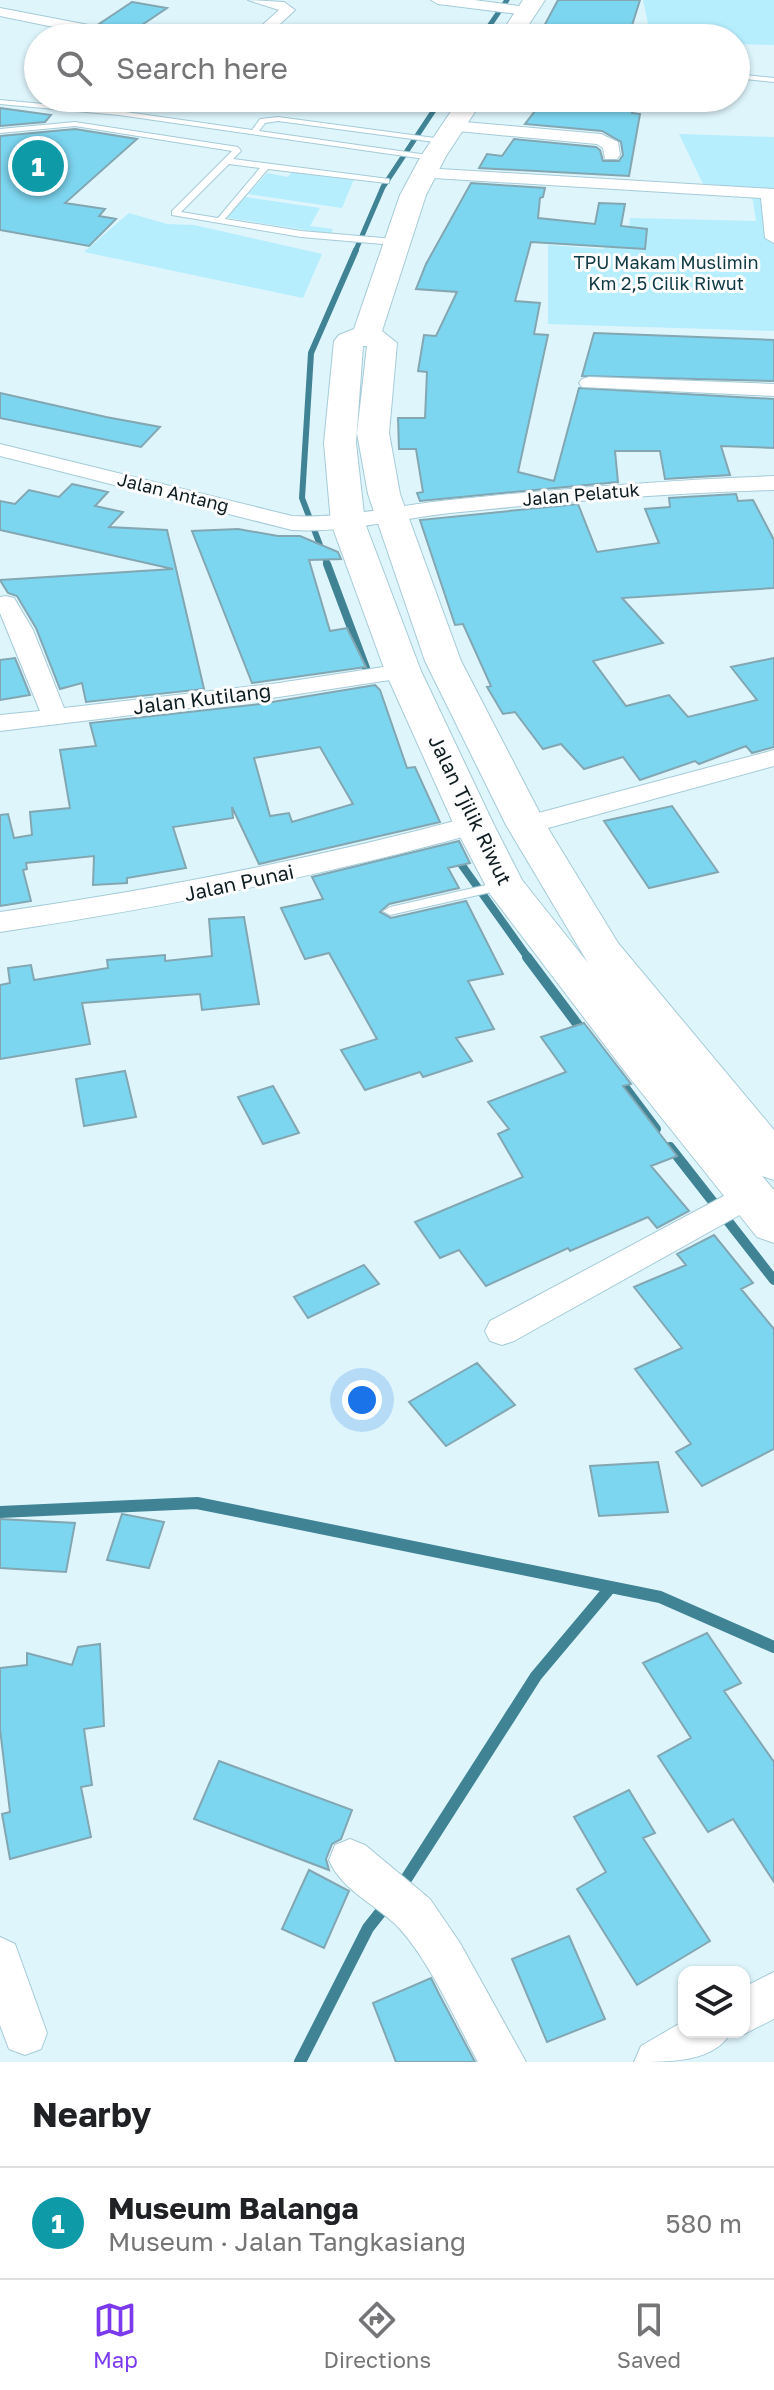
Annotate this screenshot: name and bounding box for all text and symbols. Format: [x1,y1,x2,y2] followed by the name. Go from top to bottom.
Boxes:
[24,24,750,112] search box
[52,46,96,90] icon: search
[116,50,288,86] text: Search here
[12,136,64,196] pin: 1
[573,251,759,294] park label: TPU Makam Muslimin Km 2,5 Cilik Riwut
[115,468,231,517] street label: Jalan Antang
[521,478,641,510] street label: Jalan Pelatuk
[132,678,272,718] street label: Jalan Kutilang
[424,731,518,888] street label: Jalan Tjilik Riwut
[182,859,296,905] street label: Jalan Punai
[342,1380,382,1420] your location
[678,1966,750,2038] map controls
[678,1966,750,2038] button: layers
[32,2094,152,2134] text: Nearby
[108,2190,359,2226] text: Museum Balanga
[51,2208,65,2239] text: 1
[665,2208,742,2239] text: 580 m
[108,2226,466,2257] text: Museum · Jalan Tangkasiang
[93,2298,138,2373] tab: Map
[324,2298,431,2373] tab: Directions
[617,2298,681,2373] tab: Saved

